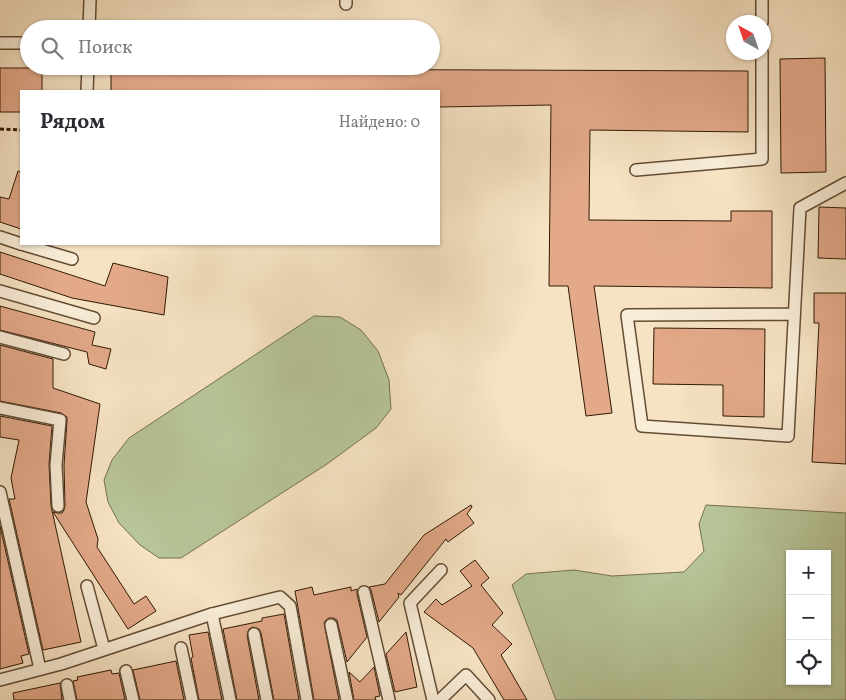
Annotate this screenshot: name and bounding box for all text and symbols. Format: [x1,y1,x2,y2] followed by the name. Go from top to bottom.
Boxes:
[726,15,771,60] north arrow
[20,20,440,75] search box
[38,34,66,62] icon: search
[78,35,132,61] text: Поиск
[40,108,105,137] text: Рядом
[339,112,420,134] text: Найдено: 0
[786,550,831,685] map controls
[786,550,831,595] button: +
[786,595,831,640] button: −
[786,640,831,685] button: locate

